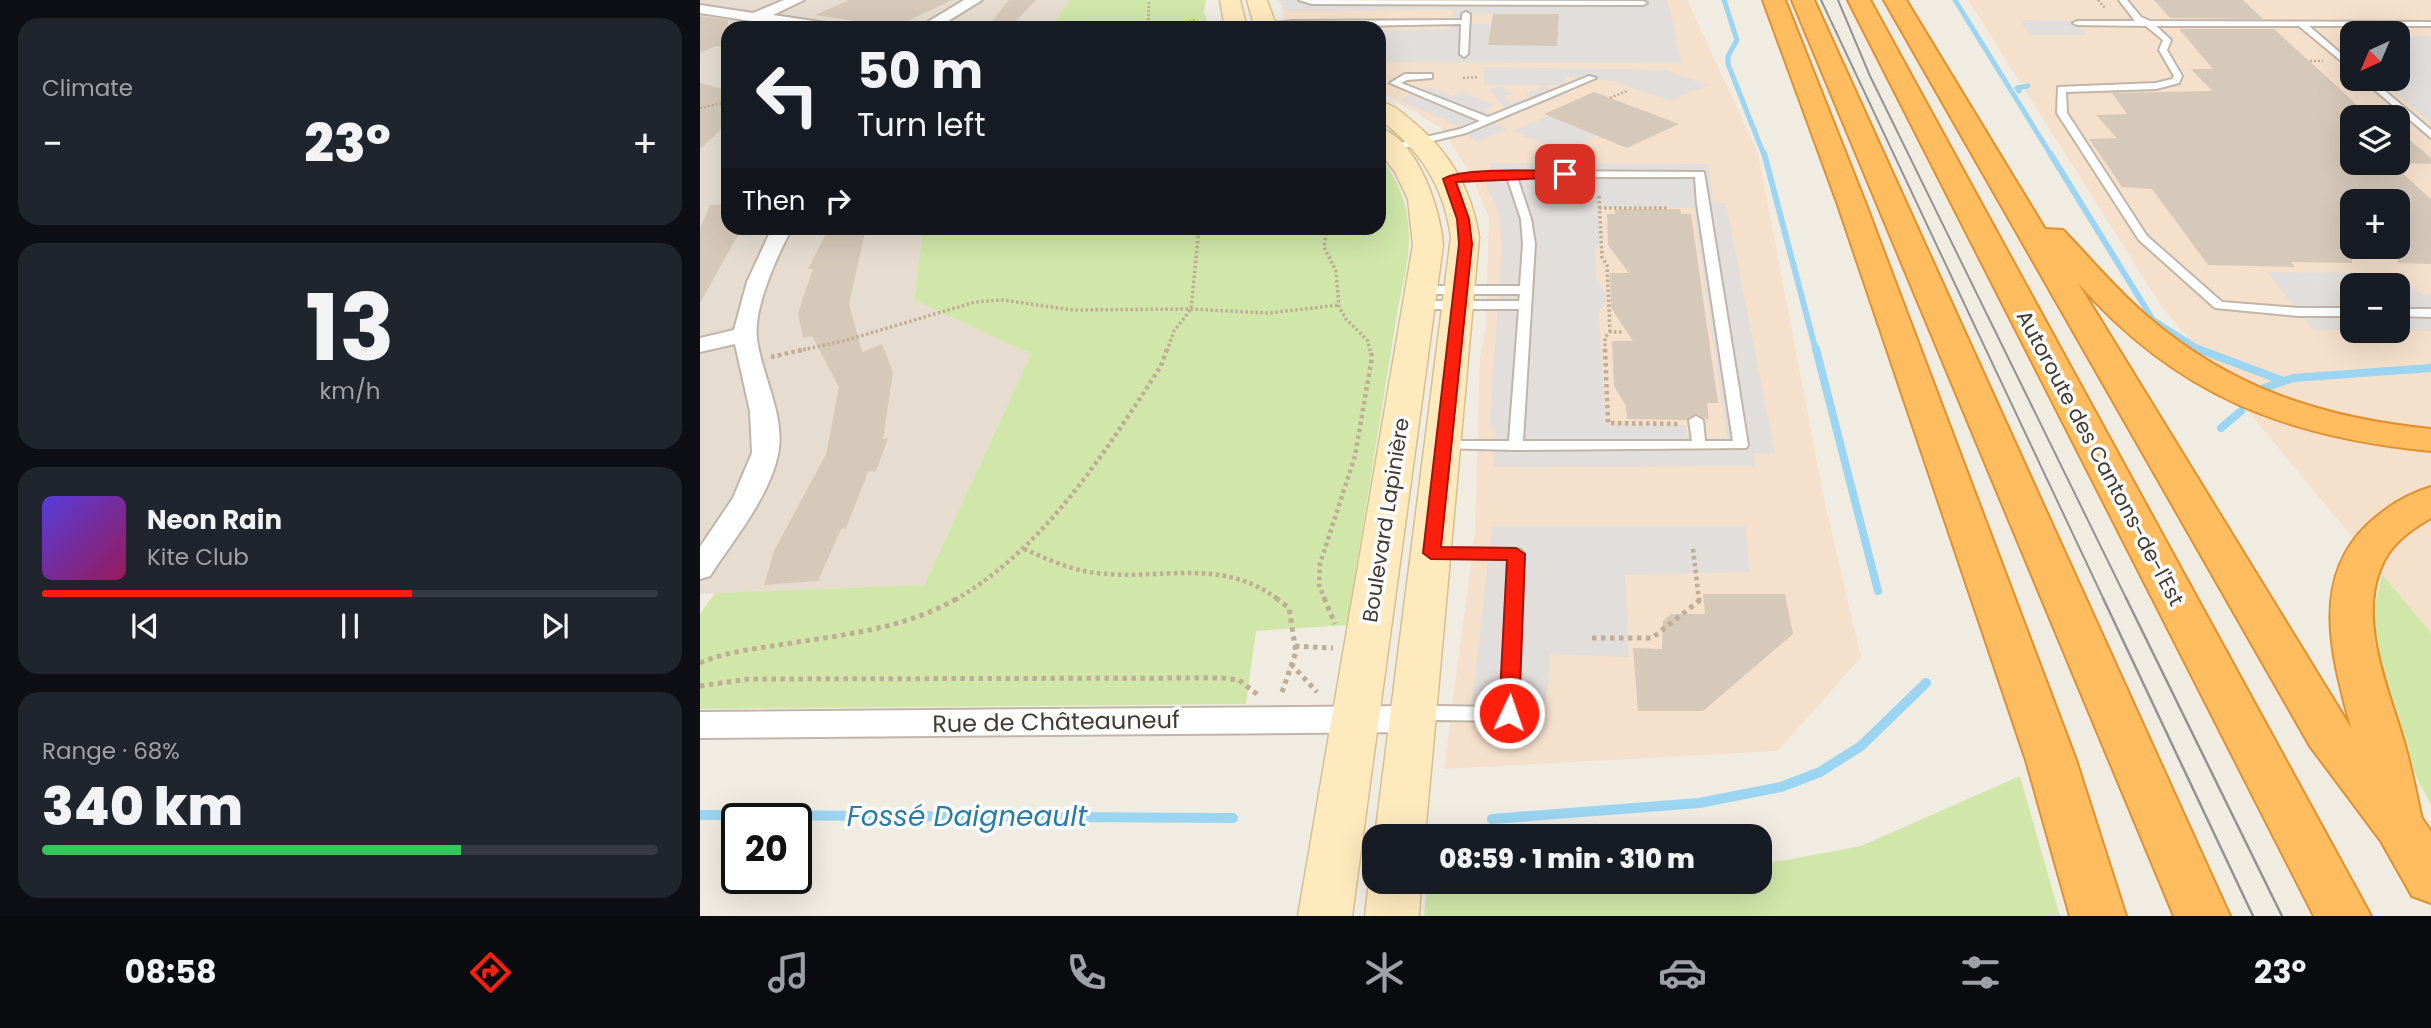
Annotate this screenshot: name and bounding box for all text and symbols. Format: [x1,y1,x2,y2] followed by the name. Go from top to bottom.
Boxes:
[2340,21,2410,91] north arrow
[2340,21,2410,343] map controls
[857,37,983,105] text: 50 m
[742,49,833,140] icon: left
[42,72,133,104] text: Climate
[857,102,986,147] text: Turn left
[2340,105,2410,175] button: layers
[304,107,391,180] text: 23°
[42,117,63,170] text: −
[632,117,658,170] text: +
[1535,144,1595,204] pin
[1546,155,1584,193] icon: arrive
[819,182,857,220] icon: right
[742,183,805,219] text: Then
[2340,189,2410,259] button: +
[305,264,395,392] text: 13
[2340,273,2410,343] button: −
[2010,305,2191,611] street label: Autoroute des Cantons-de-l'Est
[319,375,381,407] text: km/h
[1355,416,1416,624] street label: Boulevard Lapinière
[147,502,282,538] text: Neon Rain
[147,541,249,573] text: Kite Club
[126,607,164,645] icon: previous
[331,607,369,645] icon: pause
[536,607,574,645] icon: next
[1472,676,1546,750] position arrow
[932,703,1180,740] street label: Rue de Châteauneuf
[42,735,180,767] text: Range · 68%
[42,770,243,843] text: 340 km
[847,797,1088,836] water label: Fossé Daigneault
[721,803,812,894] speed limit sign: 20
[1439,841,1695,877] text: 08:59 · 1 min · 310 m
[466,948,515,997] icon: directions
[764,948,813,997] icon: music
[1062,948,1111,997] icon: phone
[1360,948,1409,997] icon: climate
[1658,948,1707,997] icon: car
[1956,948,2005,997] icon: filters
[125,949,217,994] text: 08:58
[2254,949,2306,994] text: 23°

